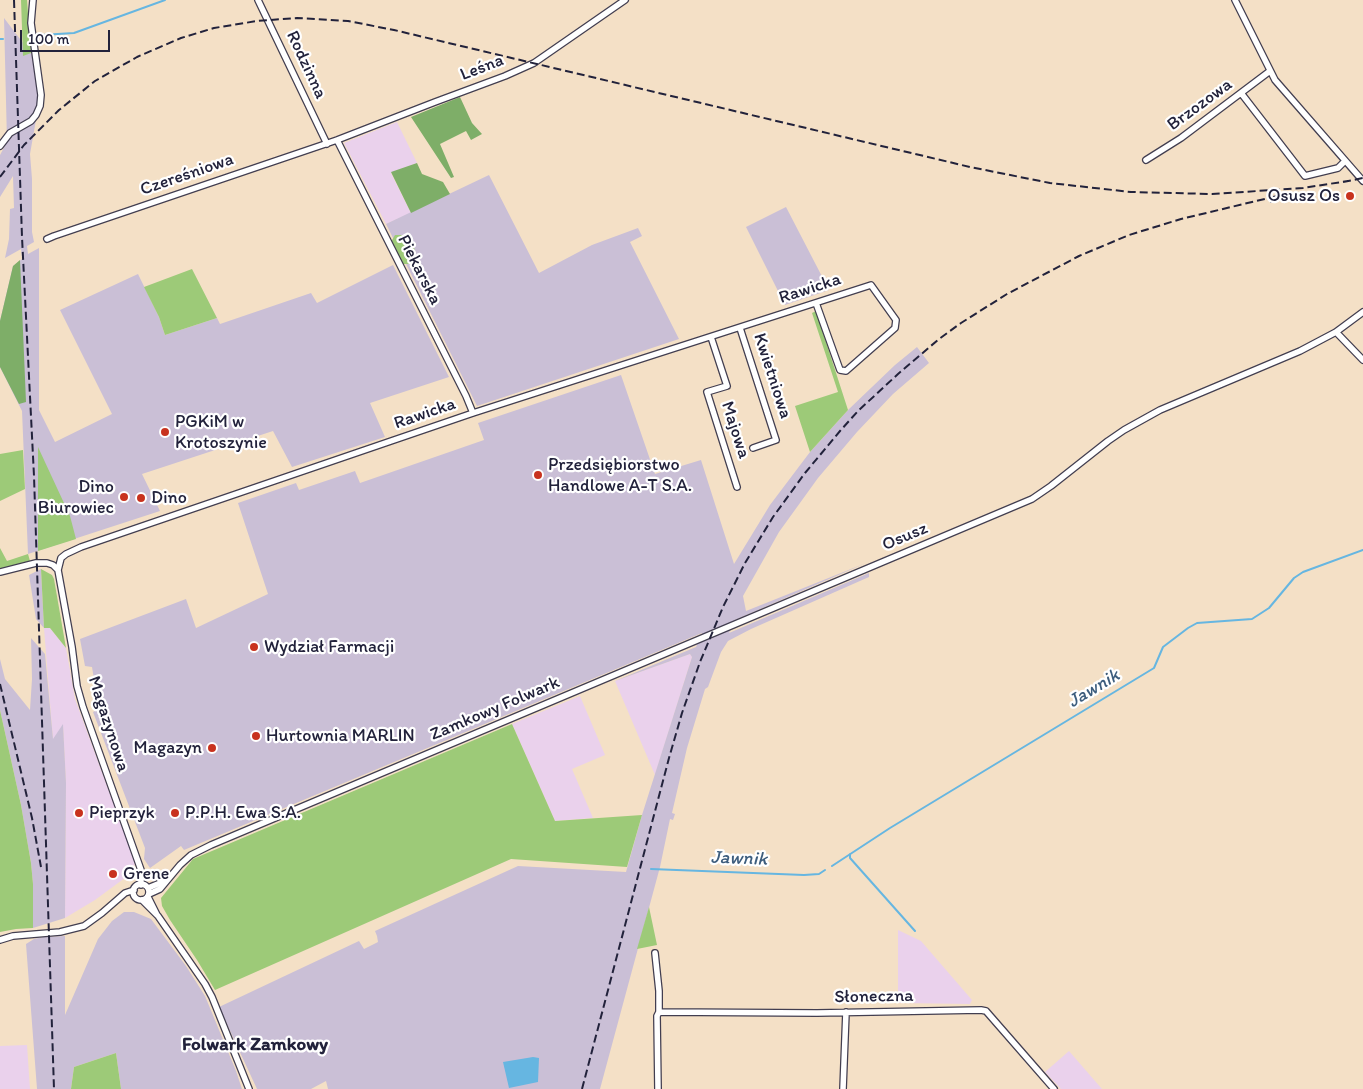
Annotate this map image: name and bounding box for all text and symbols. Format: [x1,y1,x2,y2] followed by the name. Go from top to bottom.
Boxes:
[22,20,112,52] scale bar
[281,28,331,102] street label: Rodzinna
[28,30,69,48] text: 100 m
[457,50,507,86] street label: Leśna
[1163,74,1237,136] street label: Brzozowa
[138,149,236,201] street label: Czereśniowa
[1268,185,1340,207] place label: Osusz Os
[1344,190,1356,202] marker: Osusz Os
[392,231,446,309] street label: Piekarska
[776,269,844,309] street label: Rawicka
[748,331,796,421] street label: Kwietniowa
[391,393,459,435] street label: Rawicka
[716,399,754,461] street label: Majowa
[175,411,267,454] place label: PGKiM w Krotoszynie
[159,426,171,438] marker: PGKiM w Krotoszynie
[548,454,692,496] place label: Przedsiębiorstwo Handlowe A-T S.A.
[532,469,544,481] marker: Przedsiębiorstwo Handlowe A-T S.A.
[38,476,114,518] place label: Dino Biurowiec
[151,487,187,509] place label: Dino
[118,491,130,503] marker: Dino Biurowiec
[135,492,147,504] marker: Dino
[879,518,931,556] street label: Osusz
[264,636,394,658] place label: Wydział Farmacji
[248,641,260,653] marker: Wydział Farmacji
[1064,665,1124,713] water label: Jawnik
[427,672,563,746] street label: Zamkowy Folwark
[82,673,134,775] street label: Magazynowa
[266,725,415,747] place label: Hurtownia MARLIN
[250,730,262,742] marker: Hurtownia MARLIN
[134,737,202,759] place label: Magazyn
[206,742,218,754] marker: Magazyn
[89,802,155,824] place label: Pieprzyk
[185,802,301,824] place label: P.P.H. Ewa S.A.
[73,807,85,819] marker: Pieprzyk
[169,807,181,819] marker: P.P.H. Ewa S.A.
[710,847,768,871] water label: Jawnik
[123,863,169,885] place label: Grene
[107,868,119,880] marker: Grene
[834,986,914,1008] street label: Słoneczna
[182,1034,328,1056] district label: Folwark Zamkowy

